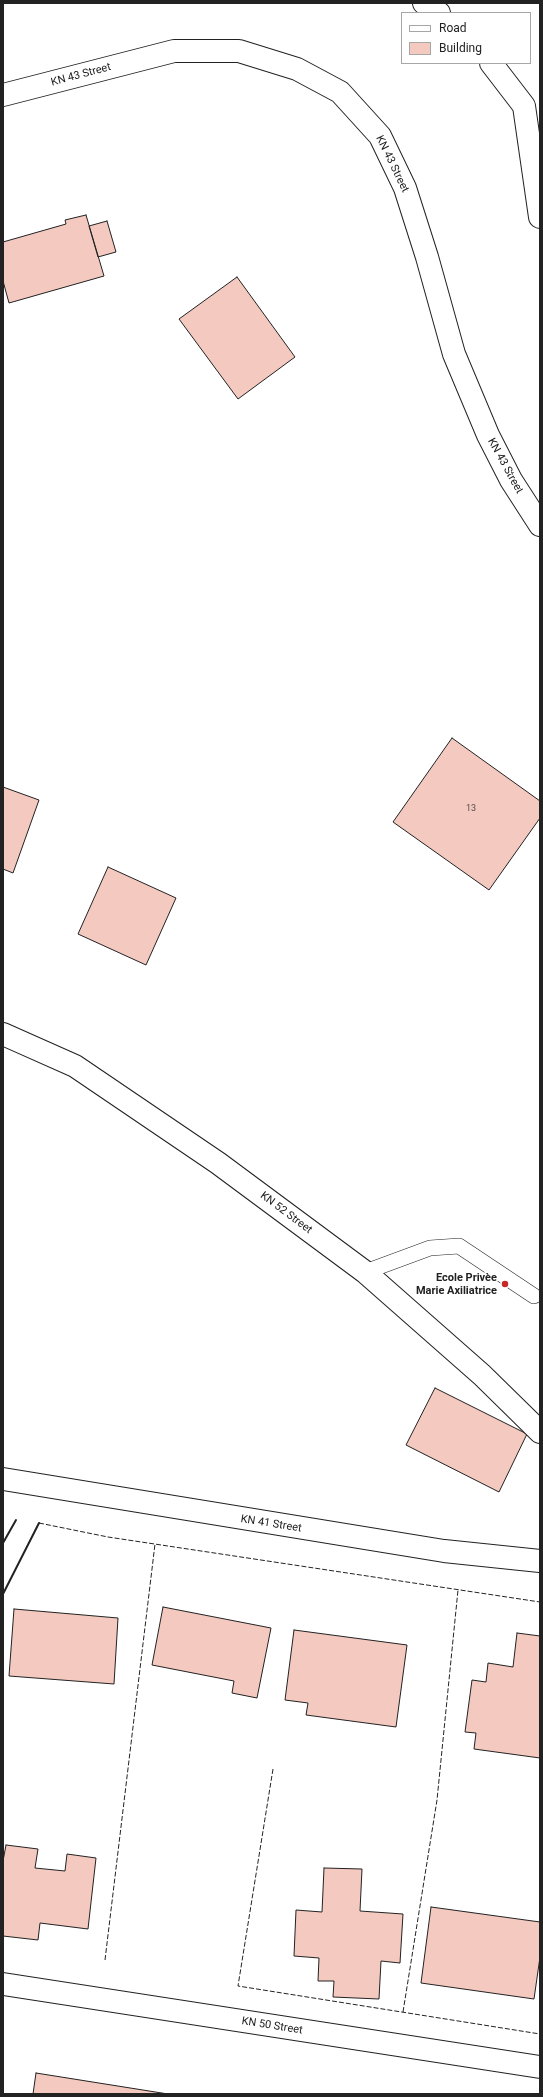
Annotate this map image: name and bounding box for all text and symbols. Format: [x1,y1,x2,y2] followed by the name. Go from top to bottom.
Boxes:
[401,12,531,64] legend
[439,21,467,35] text: Road
[439,41,482,55] text: Building
[50,61,112,89] street label: KN 43 Street
[373,133,411,195] street label: KN 43 Street
[484,436,526,496] street label: KN 43 Street
[466,804,476,814] house number: 13
[257,1189,315,1237] street label: KN 52 Street
[416,1271,497,1297] place label: Ecole Privèe Marie Axiliatrice
[500,1279,510,1289] marker: Ecole Privèe Marie Axiliatrice
[240,1513,302,1535] street label: KN 41 Street
[241,2015,303,2037] street label: KN 50 Street

